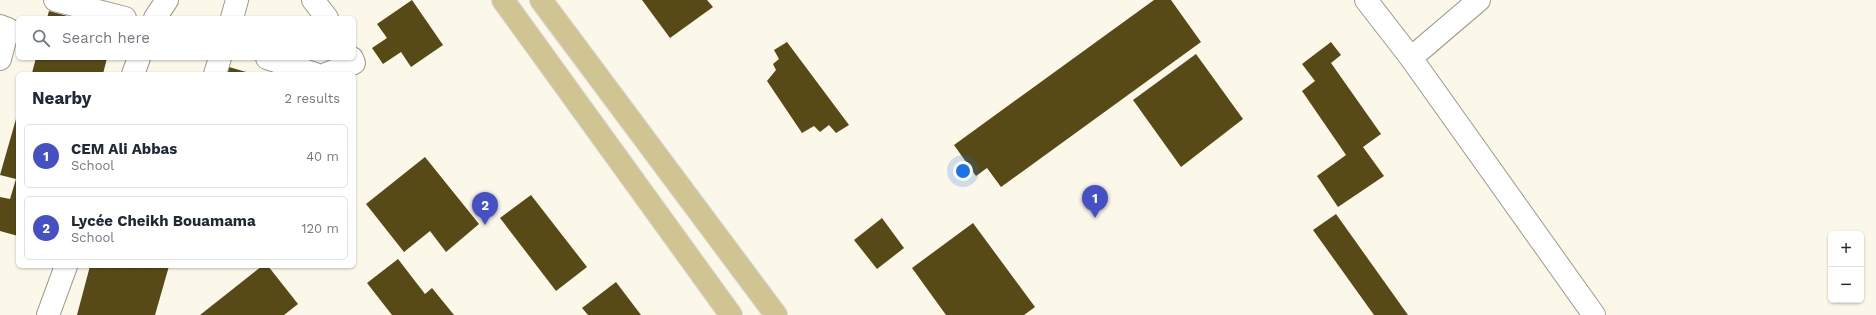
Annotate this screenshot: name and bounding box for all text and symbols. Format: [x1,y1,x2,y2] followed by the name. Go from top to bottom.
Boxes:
[16,16,356,60] search box
[30,27,52,49] icon: search
[62,29,150,47] text: Search here
[32,88,91,108] text: Nearby
[285,91,340,106] text: 2 results
[71,140,177,158] text: CEM Ali Abbas
[43,149,49,164] text: 1
[306,149,339,164] text: 40 m
[71,158,114,173] text: School
[953,161,973,181] your location
[1082,185,1108,218] pin: 1
[472,192,498,225] pin: 2
[71,212,256,230] text: Lycée Cheikh Bouamama
[42,221,50,236] text: 2
[301,221,339,236] text: 120 m
[71,230,114,245] text: School
[1828,231,1864,303] map controls
[1828,231,1864,267] button: +
[1828,267,1864,303] button: −

